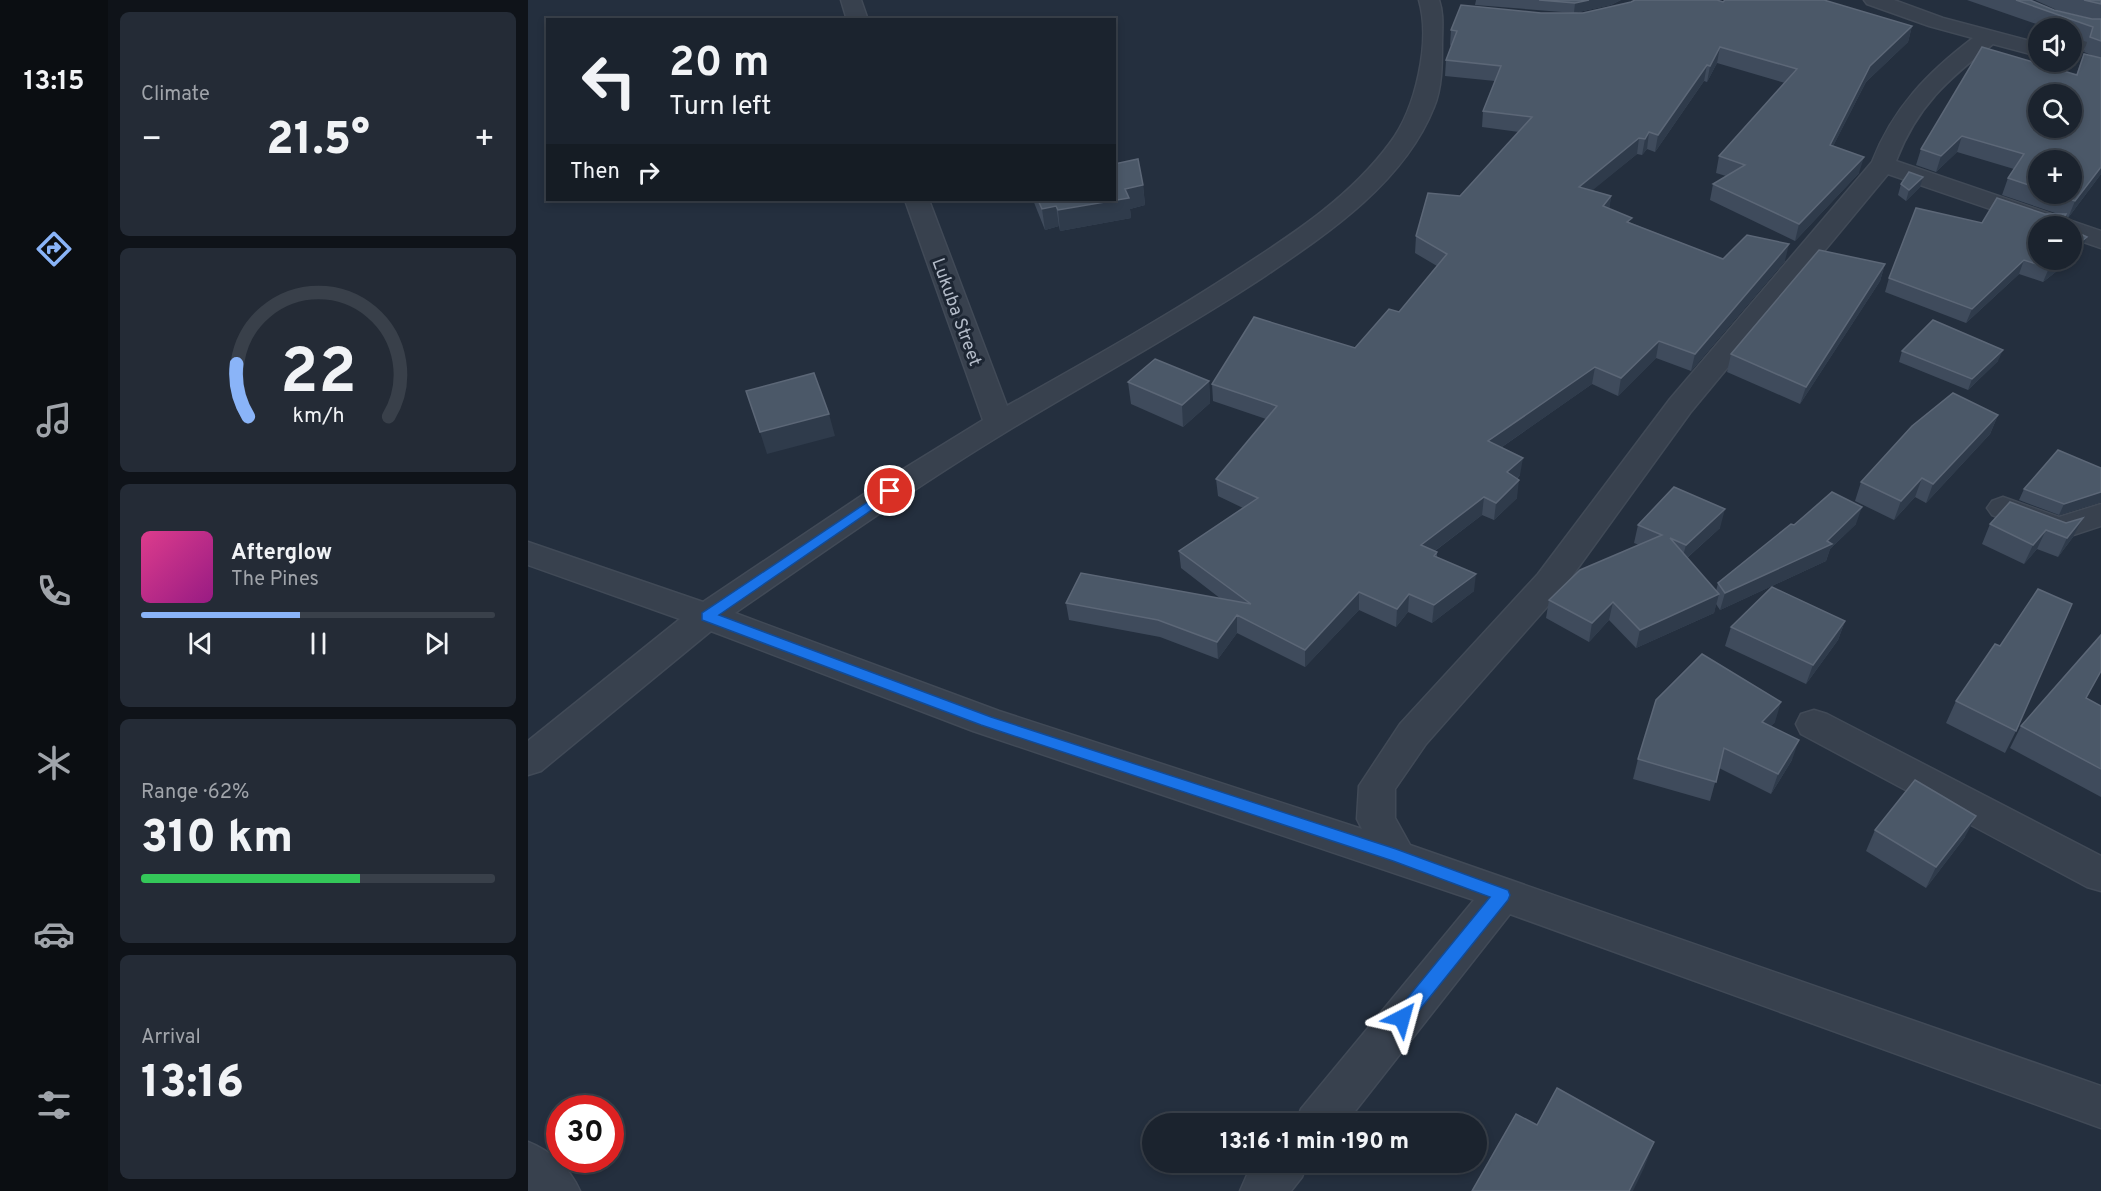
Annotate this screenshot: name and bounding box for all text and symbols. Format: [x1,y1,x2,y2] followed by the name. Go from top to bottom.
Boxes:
[2028,18,2082,270] map controls
[2028,18,2082,72] button: sound
[669,38,770,91] text: 20 m
[570,42,648,120] icon: left
[24,65,84,99] text: 13:15
[141,82,210,108] text: Climate
[2028,84,2082,138] button: search
[669,90,771,124] text: Turn left
[266,113,370,170] text: 21.5°
[141,120,162,162] text: −
[474,120,495,162] text: +
[2028,150,2082,204] button: +
[632,156,665,189] icon: right
[570,159,620,186] text: Then
[2028,216,2082,270] button: −
[33,228,75,270] icon: directions
[925,255,986,370] street label: Lukuba Street
[280,336,356,415] text: 22
[33,399,75,441] icon: music
[292,403,344,430] text: km/h
[864,465,915,516] pin
[873,474,906,507] icon: arrive
[231,540,332,567] text: Afterglow
[231,567,319,593] text: The Pines
[33,570,75,612] icon: phone
[184,627,217,660] icon: previous
[302,627,335,660] icon: pause
[420,627,453,660] icon: next
[33,742,75,784] icon: climate
[141,780,249,806] text: Range · 62%
[141,811,293,868] text: 310 km
[33,913,75,955] icon: car
[1370,986,1434,1050] position arrow
[141,1025,201,1051] text: Arrival
[141,1056,244,1113] text: 13:16
[33,1084,75,1126] icon: filters
[546,1095,624,1173] speed limit sign: 30
[1220,1129,1409,1156] text: 13:16 · 1 min · 190 m

